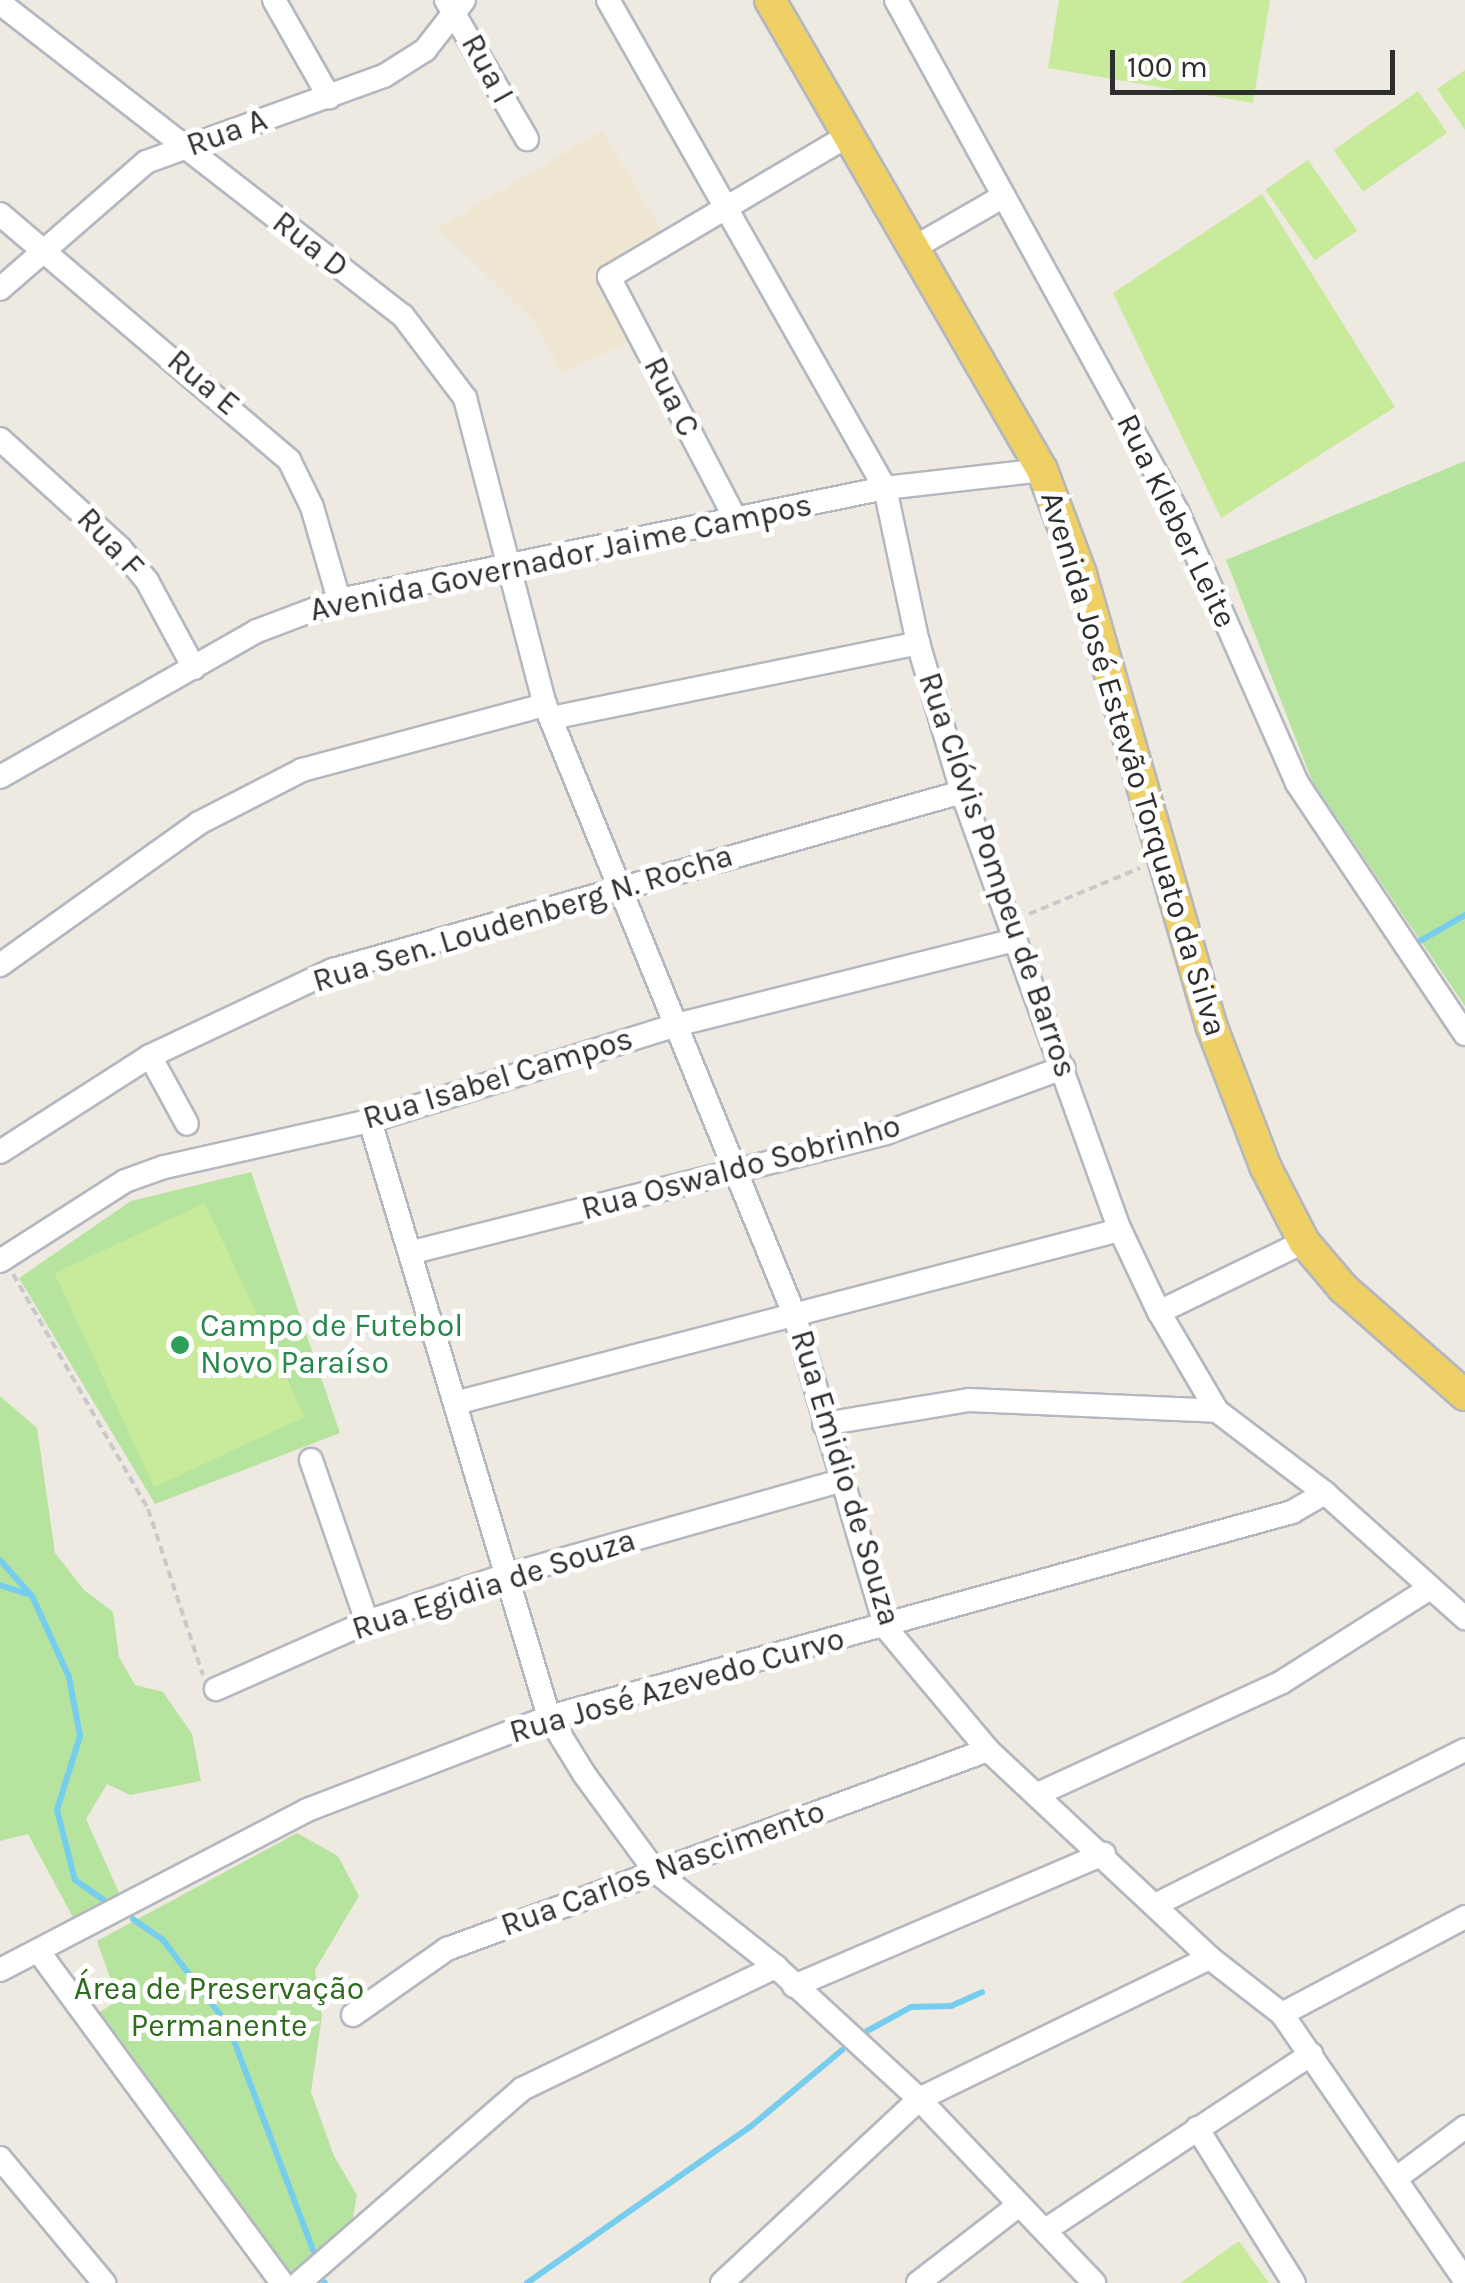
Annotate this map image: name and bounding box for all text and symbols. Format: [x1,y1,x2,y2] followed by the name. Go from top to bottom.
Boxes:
[452,28,522,110] street label: Rua I
[1115,30,1400,92] scale bar
[1127,49,1208,85] text: 100 m
[182,101,272,165] street label: Rua A
[265,204,355,286] street label: Rua D
[159,342,247,424] street label: Rua E
[635,351,707,443] street label: Rua C
[1108,408,1244,634] street label: Rua Kleber Leite
[307,486,815,630] street label: Avenida Governador Jaime Campos
[1032,487,1234,1041] street label: Avenida José Estevão Torquato da Silva
[68,500,152,586] street label: Rua F
[910,668,1084,1082] street label: Rua Clóvis Pompeu de Barros
[308,837,738,1001] street label: Rua Sen. Loudenberg N. Rocha
[359,1020,637,1138] street label: Rua Isabel Campos
[577,1107,905,1229] street label: Rua Oswaldo Sobrinho
[200,1308,463,1383] place label: Campo de Futebol Novo Paraíso
[782,1325,908,1631] street label: Rua Emidio de Souza
[169,1334,191,1356] marker: Campo de Futebol Novo Paraíso
[348,1521,640,1649] street label: Rua Egidia de Souza
[505,1620,849,1752] street label: Rua José Azevedo Curvo
[496,1793,830,1945] street label: Rua Carlos Nascimento
[74,1971,364,2046] park label: Área de Preservação Permanente

